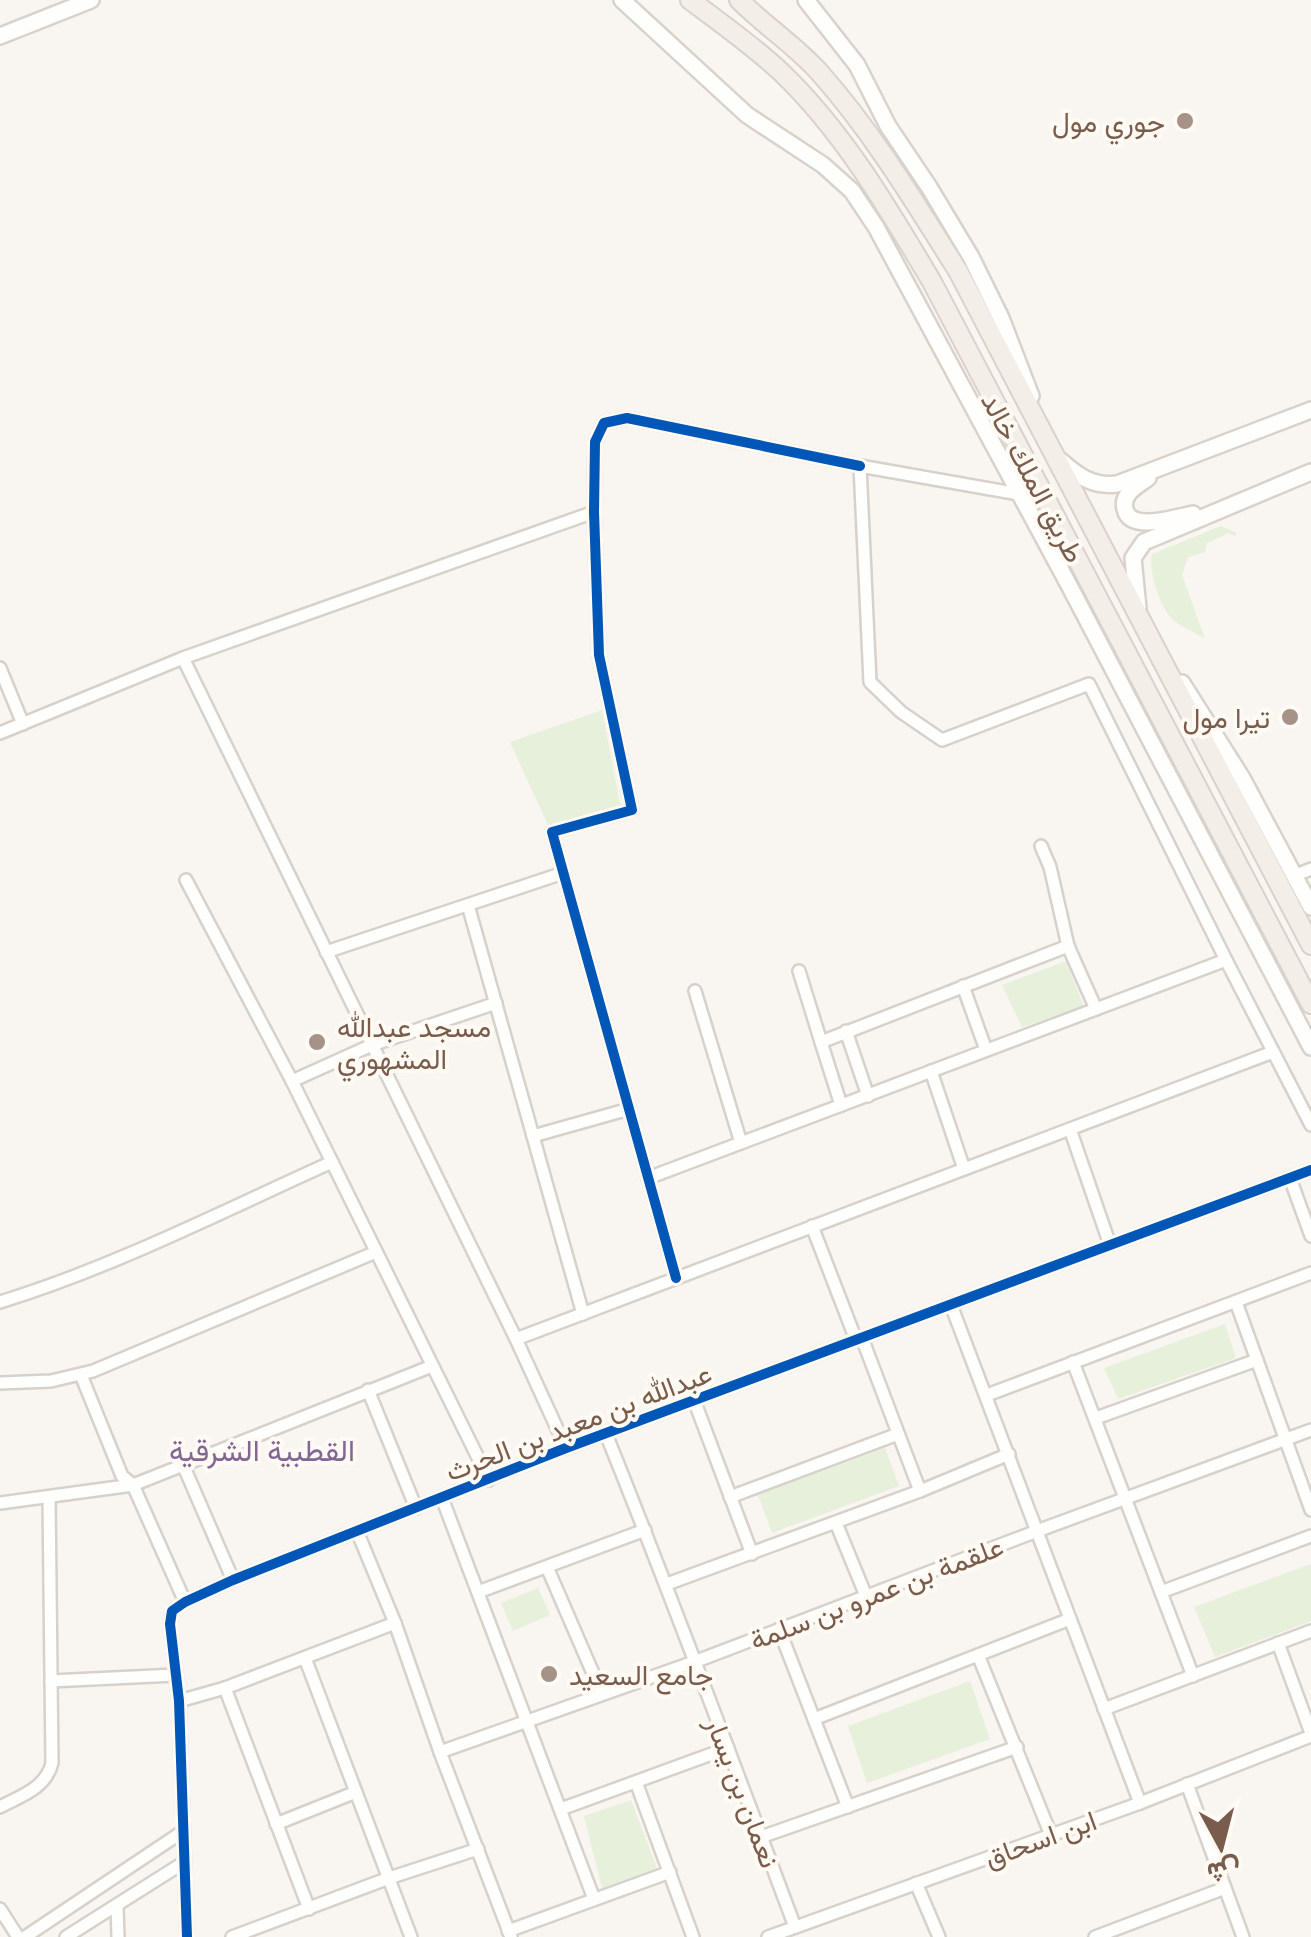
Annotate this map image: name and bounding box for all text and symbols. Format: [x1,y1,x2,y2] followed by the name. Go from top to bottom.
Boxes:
[1052,104,1165,145] place label: جوري مول
[1174,110,1196,132] marker: جوري مول
[973,386,1093,569] street label: طريق الملك خالد
[1182,700,1270,736] place label: تيرا مول
[1279,706,1301,728] marker: تيرا مول
[337,1009,491,1082] place label: مسجد عبدالله المشهوري
[306,1031,328,1053] marker: مسجد عبدالله المشهوري
[440,1355,717,1489] street label: عبدالله بن معبد بن الحرث
[169,1431,355,1469] district label: القطبية الشرقية
[745,1528,1008,1658] street label: علقمة بن عمرو بن سلمة
[569,1657,713,1695] place label: جامع السعيد
[538,1663,560,1685] marker: جامع السعيد
[698,1711,788,1873] street label: نعمان بن يسار
[1171,1797,1271,1897] north arrow
[979,1802,1101,1875] street label: ابن اسحاق
[1205,1853,1243,1892] text: ش

